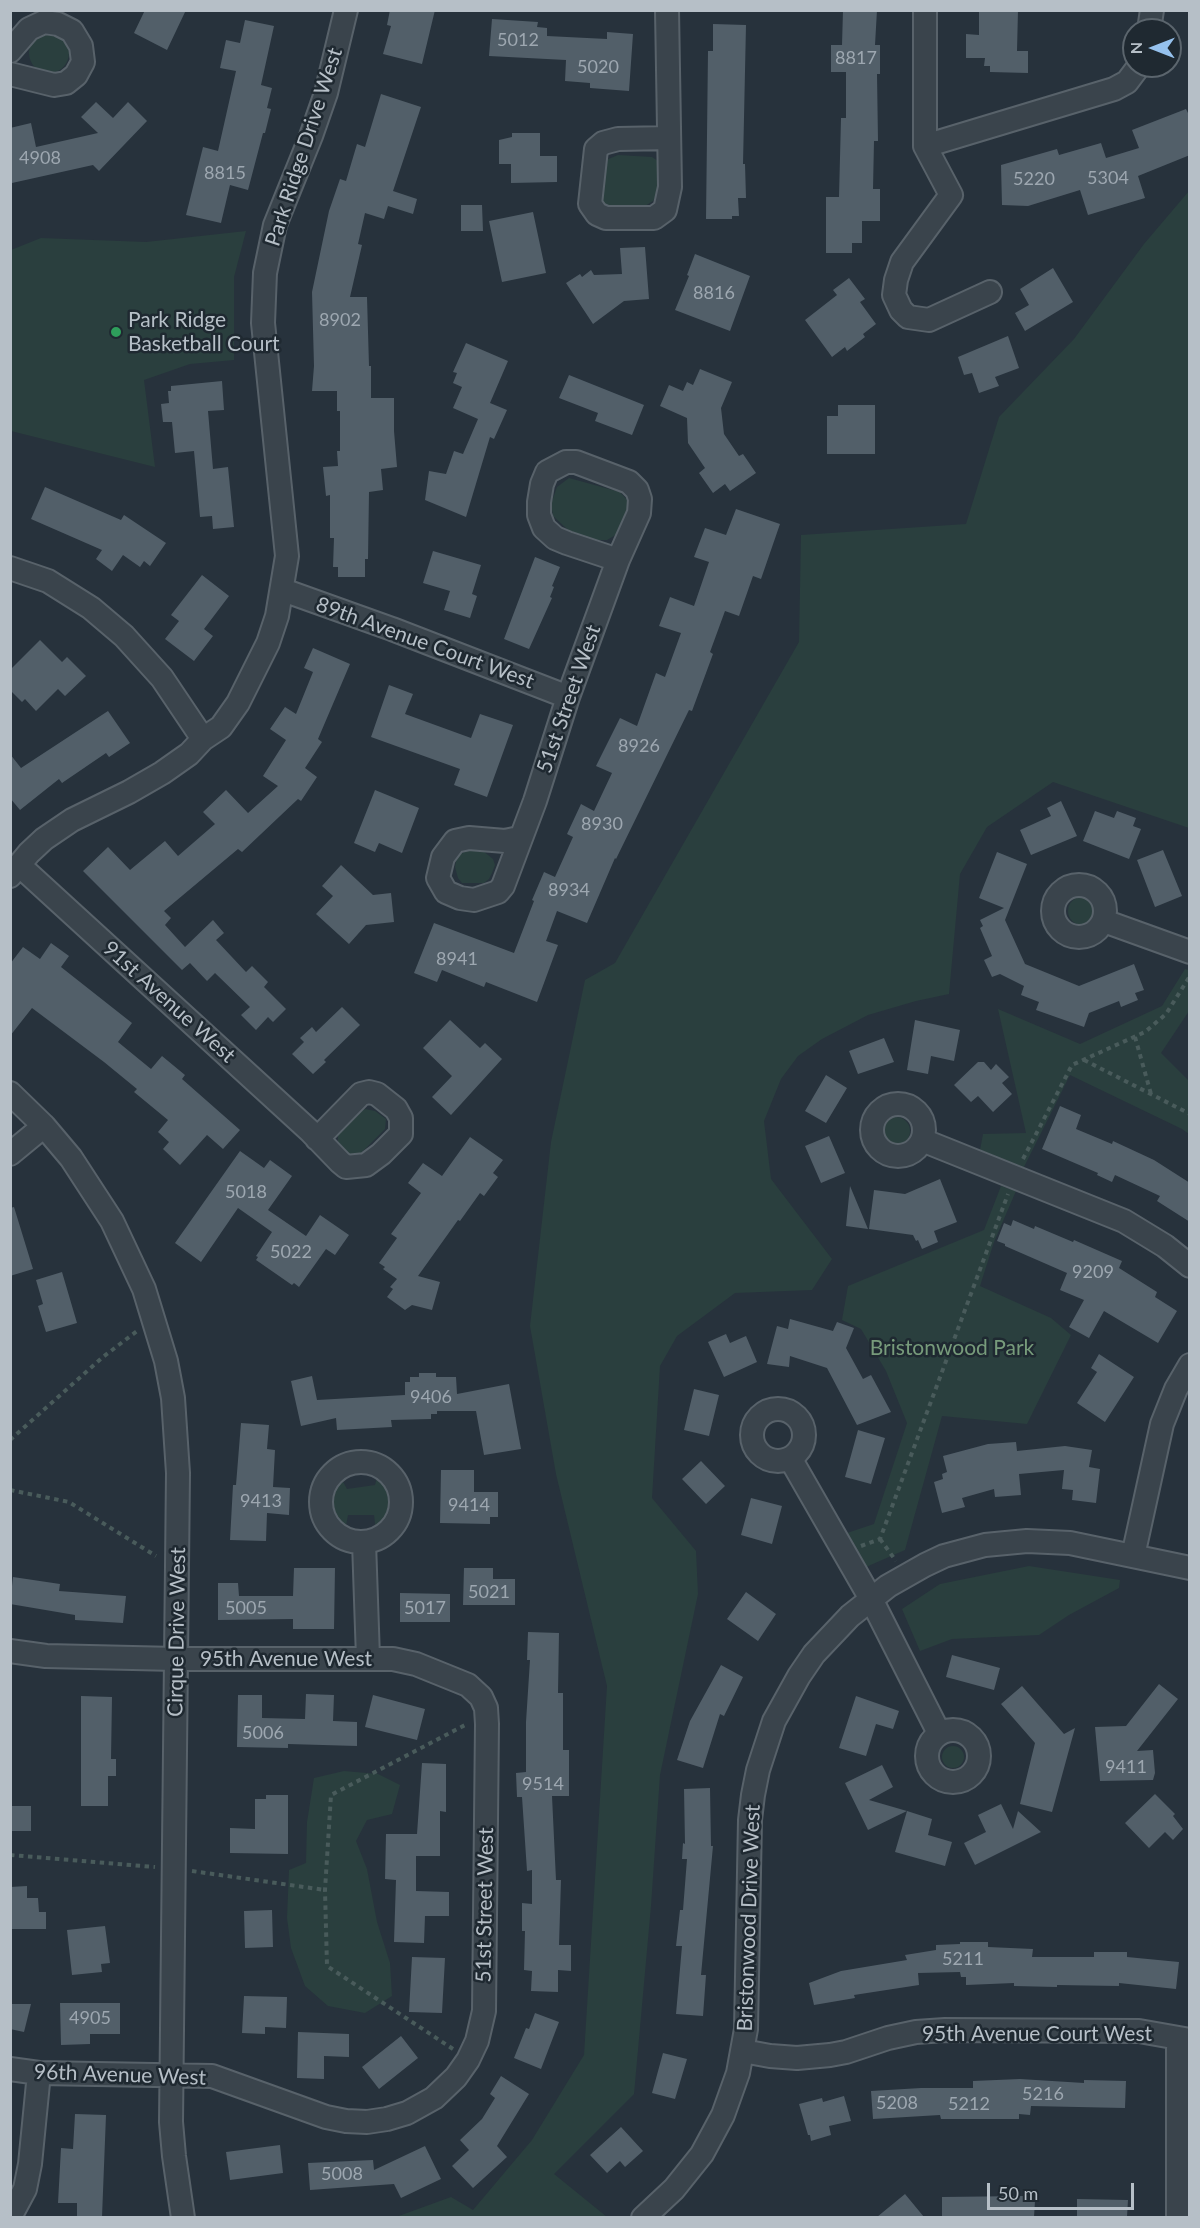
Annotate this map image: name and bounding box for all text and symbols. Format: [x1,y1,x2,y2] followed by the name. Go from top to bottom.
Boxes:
[1122,18,1182,78] north arrow
[497,29,539,51] house number: 5012
[1126,42,1145,54] text: N
[260,45,348,249] street label: Park Ridge Drive West
[835,47,877,69] house number: 8817
[577,56,619,78] house number: 5020
[19,147,61,169] house number: 4908
[204,162,246,184] house number: 8815
[1087,167,1129,189] house number: 5304
[1013,168,1055,190] house number: 5220
[693,282,735,304] house number: 8816
[128,307,280,357] place label: Park Ridge Basketball Court
[319,309,361,331] house number: 8902
[109,325,123,339] marker: Park Ridge Basketball Court
[313,592,537,694] street label: 89th Avenue Court West
[532,621,606,777] street label: 51st Street West
[618,735,660,757] house number: 8926
[581,813,623,835] house number: 8930
[548,879,590,901] house number: 8934
[98,936,240,1068] street label: 91st Avenue West
[436,948,478,970] house number: 8941
[225,1181,267,1203] house number: 5018
[270,1241,312,1263] house number: 5022
[1072,1261,1114,1283] house number: 9209
[870,1335,1034,1361] park label: Bristonwood Park
[410,1386,452,1408] house number: 9406
[240,1490,282,1512] house number: 9413
[448,1494,490,1516] house number: 9414
[163,1547,191,1717] street label: Cirque Drive West
[468,1581,510,1603] house number: 5021
[225,1597,267,1619] house number: 5005
[404,1597,446,1619] house number: 5017
[200,1646,372,1672] street label: 95th Avenue West
[242,1722,284,1744] house number: 5006
[1105,1756,1147,1778] house number: 9411
[522,1773,564,1795] house number: 9514
[732,1804,766,2032] street label: Bristonwood Drive West
[471,1827,499,1983] street label: 51st Street West
[942,1948,984,1970] house number: 5211
[69,2007,111,2029] house number: 4905
[922,2021,1152,2047] street label: 95th Avenue Court West
[34,2059,206,2091] street label: 96th Avenue West
[1022,2083,1064,2105] house number: 5216
[876,2092,918,2114] house number: 5208
[948,2093,990,2115] house number: 5212
[321,2163,363,2185] house number: 5008
[990,2171,1137,2209] scale bar
[998,2182,1038,2204] text: 50 m

